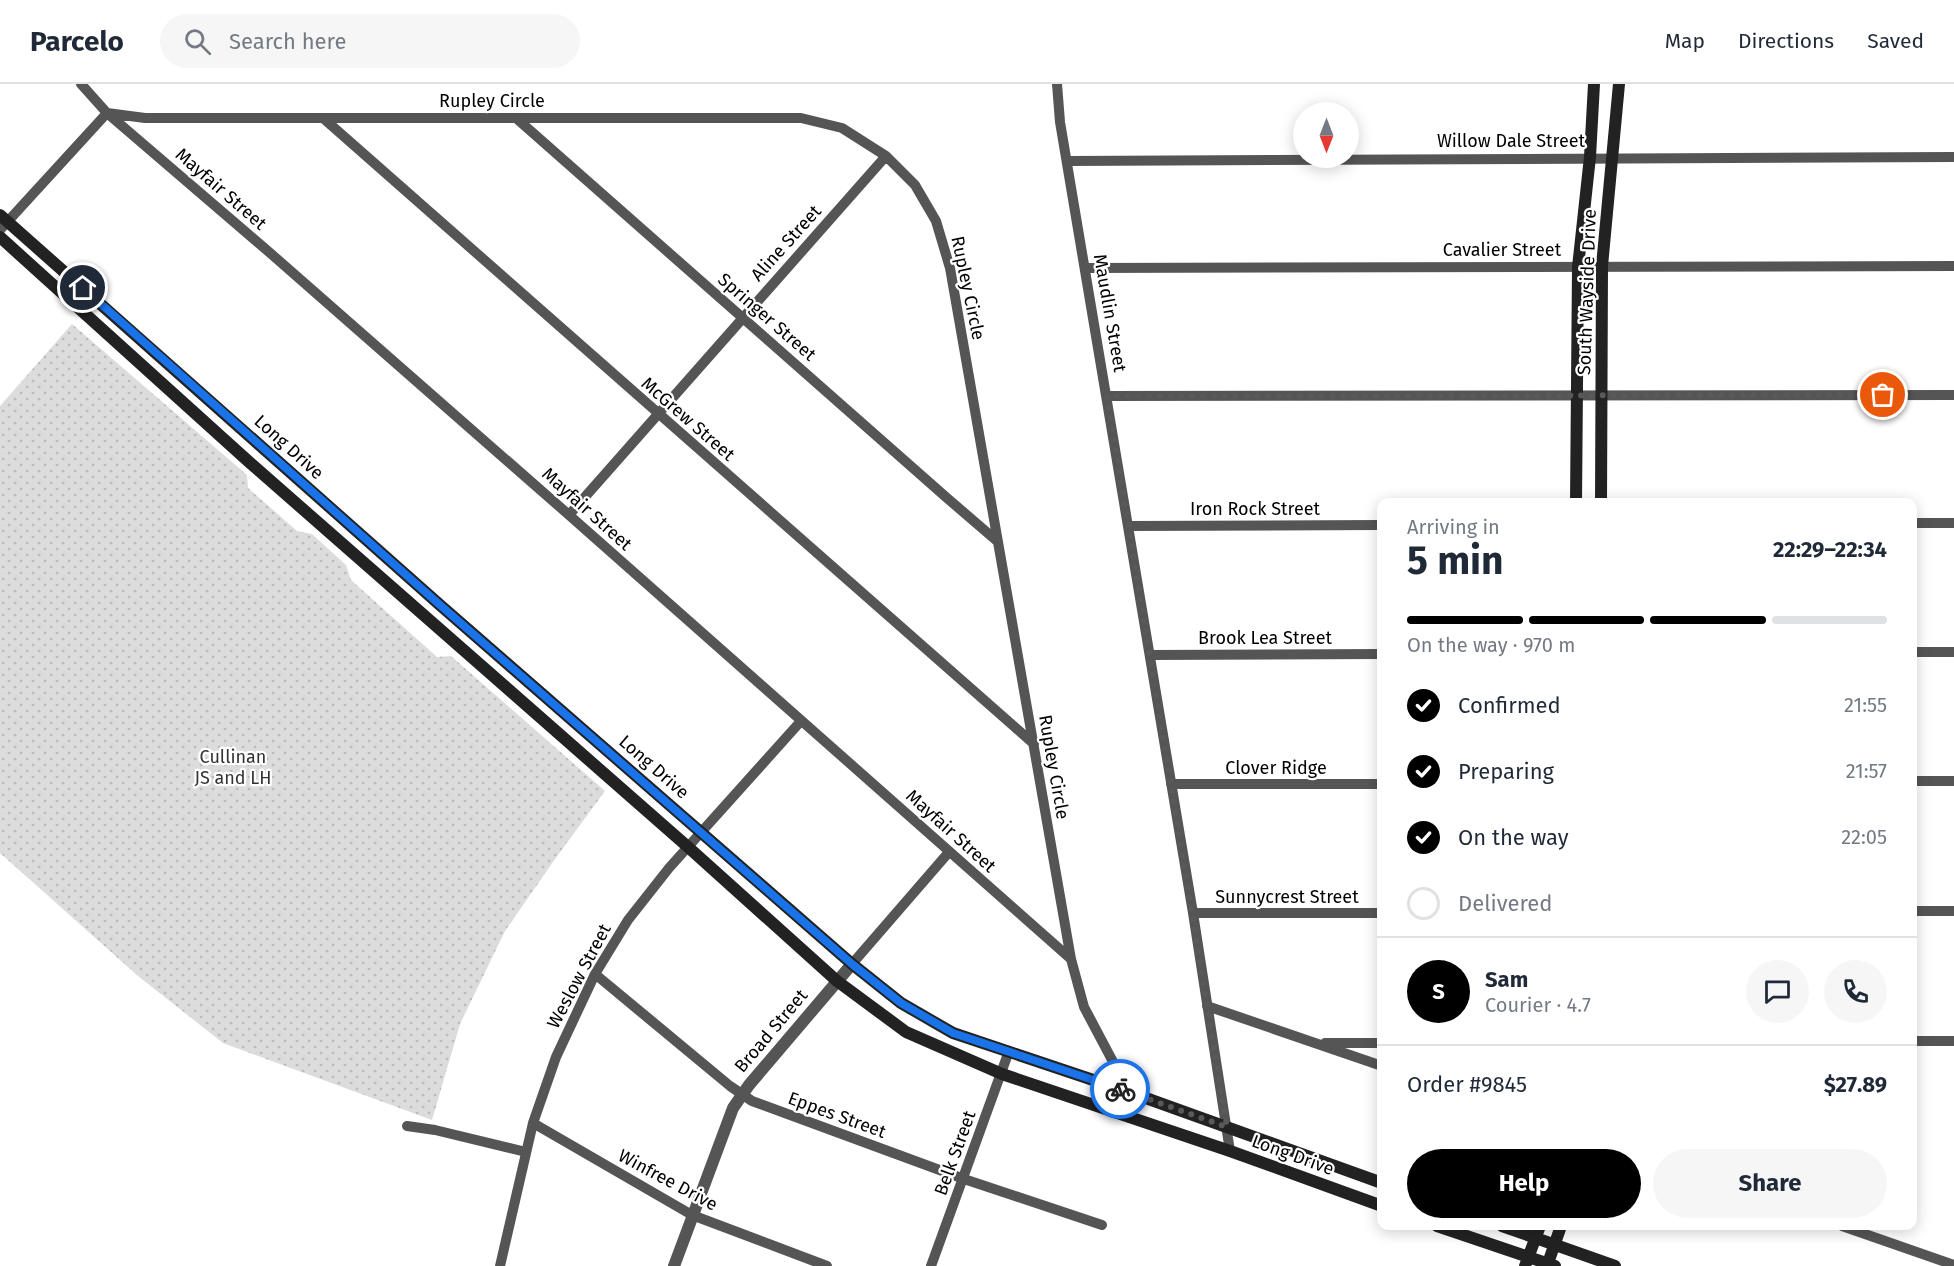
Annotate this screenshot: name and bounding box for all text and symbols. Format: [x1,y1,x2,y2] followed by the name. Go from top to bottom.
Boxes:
[160,14,580,68] search box
[30,25,124,58] text: Parcelo
[181,25,214,58] icon: search
[229,28,346,55] text: Search here
[1665,28,1705,54] text: Map
[1738,28,1834,54] text: Directions
[1867,28,1924,54] text: Saved
[439,90,545,112] street label: Rupley Circle
[1293,102,1359,168] north arrow
[1293,102,1359,168] map controls
[1437,130,1586,152] street label: Willow Dale Street
[171,143,271,235] street label: Mayfair Street
[746,200,826,286] street label: Aline Street
[1573,209,1601,375] street label: South Wayside Drive
[946,234,990,342] street label: Rupley Circle
[1443,239,1562,261] street label: Cavalier Street
[1089,252,1131,374] street label: Maudlin Street
[57,262,108,313] pin
[714,269,821,366] street label: Springer Street
[66,271,99,304] icon: home
[1857,369,1908,420] pin
[637,372,740,466] street label: McGrew Street
[1866,378,1899,411] icon: bag
[250,410,328,484] street label: Long Drive
[537,463,637,555] street label: Mayfair Street
[1190,498,1321,520] street label: Iron Rock Street
[1407,515,1500,539] text: Arriving in
[1773,536,1887,563] text: 22:29–22:34
[1407,538,1504,584] text: 5 min
[1198,627,1332,649] street label: Brook Lea Street
[1407,633,1575,657] text: On the way · 970 m
[1407,689,1440,722] icon: check
[1458,692,1561,719] text: Confirmed
[1844,693,1887,717] text: 21:55
[1034,713,1074,821] street label: Rupley Circle
[614,731,694,803] street label: Long Drive
[194,746,272,789] park label: Cullinan JS and LH
[1407,755,1440,788] icon: check
[1225,757,1327,779] street label: Clover Ridge
[1458,758,1554,785] text: Preparing
[1846,759,1887,783] text: 21:57
[901,785,1001,877] street label: Mayfair Street
[1407,821,1440,854] icon: check
[1458,824,1569,851] text: On the way
[1841,825,1887,849] text: 22:05
[1215,886,1359,908] street label: Sunnycrest Street
[1458,890,1553,917] text: Delivered
[542,920,616,1032] street label: Weslow Street
[1746,960,1809,1023] button: chat
[1824,960,1887,1023] button: phone
[1485,966,1528,993] text: Sam
[1432,978,1445,1005] text: S
[730,985,812,1077] street label: Broad Street
[1485,993,1591,1017] text: Courier · 4.7
[1090,1059,1150,1119] courier
[1407,1071,1527,1098] text: Order #9845
[1824,1071,1887,1098] text: $27.89
[1104,1073,1137,1106] icon: bike
[785,1087,889,1143] street label: Eppes Street
[929,1107,981,1199] street label: Belk Street
[1249,1130,1337,1180] street label: Long Drive
[614,1145,722,1215] street label: Winfree Drive
[1407,1149,1641,1218] button: Help
[1653,1149,1887,1218] button: Share

